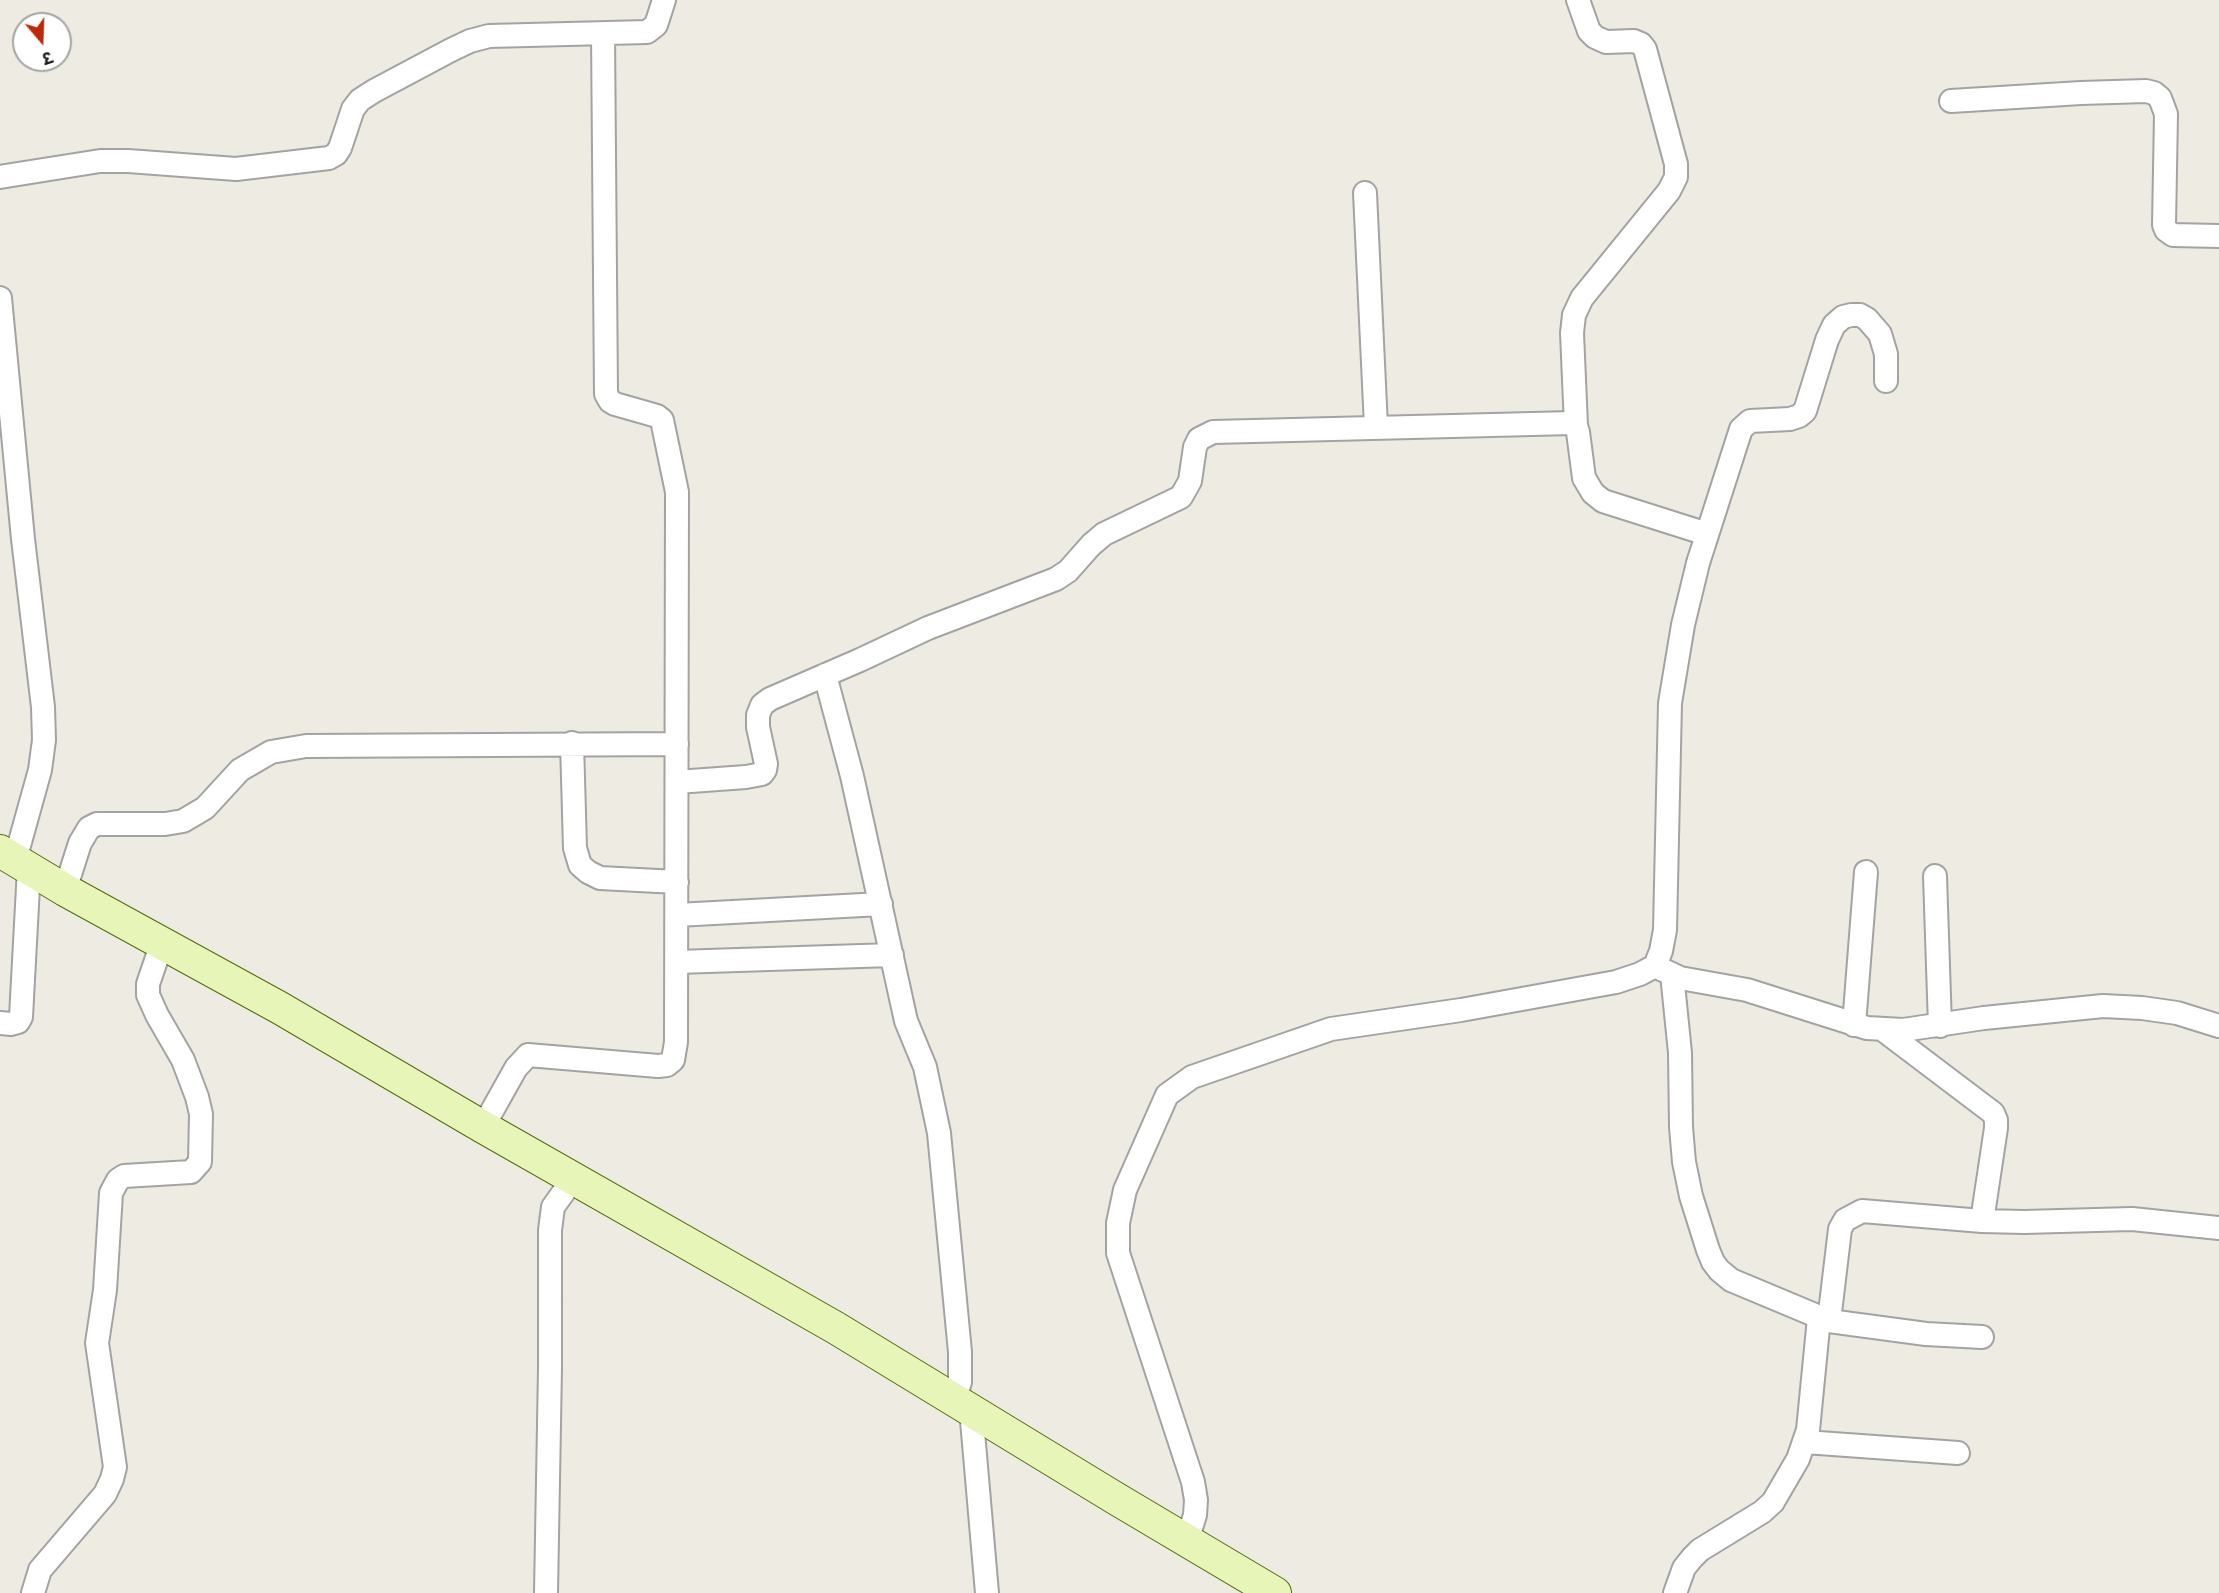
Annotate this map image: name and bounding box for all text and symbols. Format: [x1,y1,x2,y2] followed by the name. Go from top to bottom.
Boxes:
[12,12,72,72] north arrow
[39,45,55,70] text: उ

